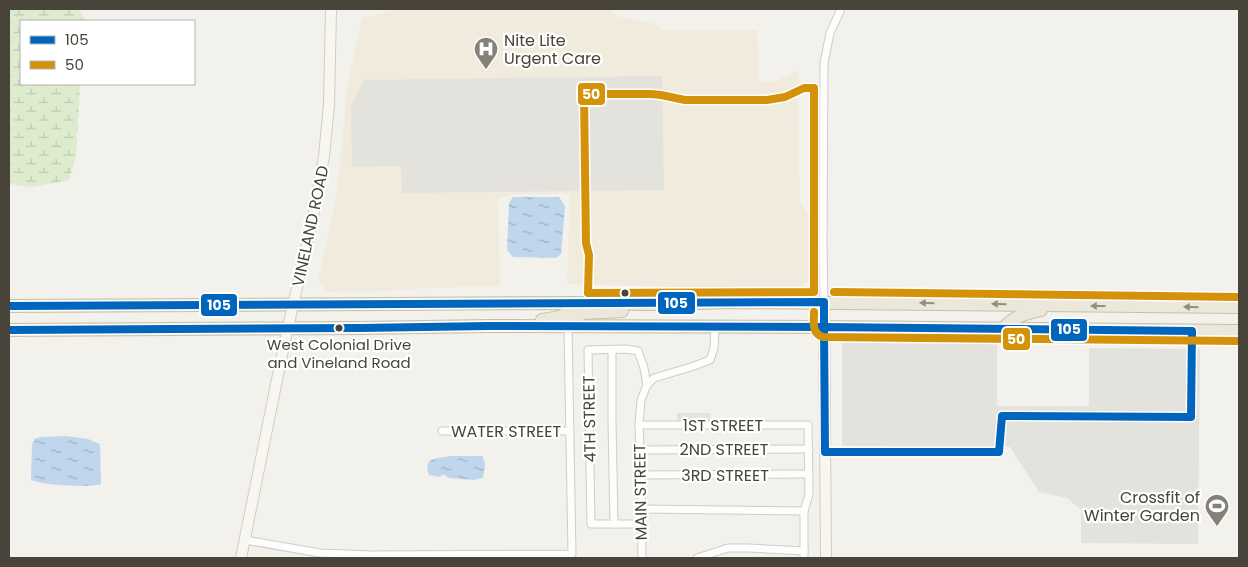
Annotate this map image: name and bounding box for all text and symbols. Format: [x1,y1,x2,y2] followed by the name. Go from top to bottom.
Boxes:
[20,20,195,85] legend
[65,29,89,50] text: 105
[504,29,601,70] place label: Nite Lite Urgent Care
[473,36,499,70] hospital icon: Nite Lite Urgent Care
[65,54,84,75] text: 50
[577,82,606,106] line badge: 50
[582,84,600,104] text: 50
[286,163,335,289] street label: VINELAND ROAD
[620,288,630,298] unlabelled marker
[657,291,696,315] line badge: 105
[200,293,238,317] line badge: 105
[664,293,688,313] text: 105
[207,295,231,315] text: 105
[918,299,934,307] one-way arrow
[991,300,1007,308] one-way arrow
[1090,302,1106,310] one-way arrow
[1182,303,1198,311] one-way arrow
[1050,318,1088,342] line badge: 105
[1057,319,1081,339] text: 105
[334,323,344,333] marker: West Colonial Drive and Vineland Road
[1002,327,1031,351] line badge: 50
[1007,329,1025,349] text: 50
[267,334,411,373] place label: West Colonial Drive and Vineland Road
[577,375,602,463] street label: 4TH STREET
[683,414,763,437] street label: 1ST STREET
[451,420,561,443] street label: WATER STREET
[680,438,769,461] street label: 2ND STREET
[628,443,653,541] street label: MAIN STREET
[681,464,769,487] street label: 3RD STREET
[1084,486,1200,527] place label: Crossfit of Winter Garden
[1204,493,1230,527] sports icon: Crossfit of Winter Garden

